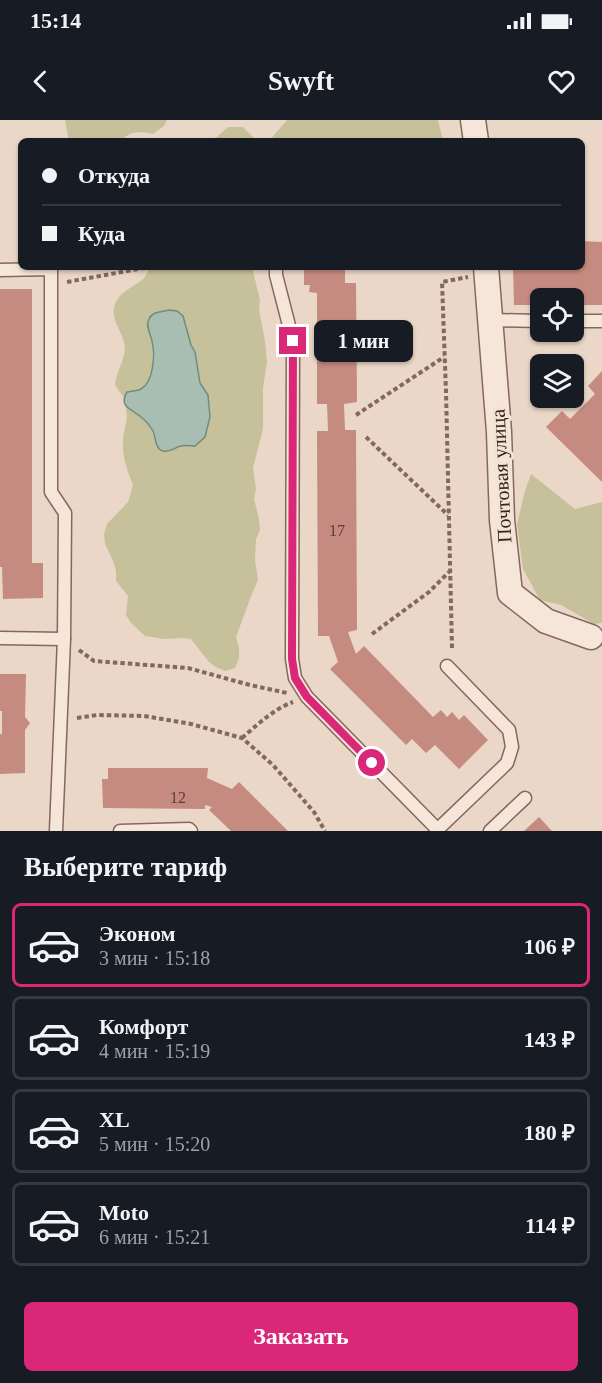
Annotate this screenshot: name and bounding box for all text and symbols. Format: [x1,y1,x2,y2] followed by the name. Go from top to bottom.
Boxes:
[30,8,81,33] text: 15:14
[24,65,57,98] icon: back
[545,65,578,98] icon: heart
[268,66,334,96] text: Swyft
[78,163,150,188] text: Откуда
[78,221,125,246] text: Куда
[530,288,584,408] map controls
[530,288,584,342] button: locate
[314,320,413,362] callout: 1 мин
[279,327,306,354] route end
[338,330,389,352] text: 1 мин
[530,354,584,408] button: layers
[486,408,516,544] street label: Почтовая улица
[329,522,345,539] house number: 17
[358,749,385,776] route start
[170,789,186,806] house number: 12
[24,852,227,882] text: Выберите тариф
[27,918,81,972] icon: car
[99,921,176,946] text: Эконом
[524,934,575,959] text: 106 ₽
[99,947,210,969] text: 3 мин · 15:18
[27,1011,81,1065] icon: car
[99,1014,188,1039] text: Комфорт
[524,1027,575,1052] text: 143 ₽
[99,1040,210,1062] text: 4 мин · 15:19
[27,1104,81,1158] icon: car
[99,1107,130,1132] text: XL
[524,1120,575,1145] text: 180 ₽
[99,1133,210,1155] text: 5 мин · 15:20
[27,1197,81,1251] icon: car
[99,1200,149,1225] text: Moto
[525,1213,575,1238] text: 114 ₽
[99,1226,210,1248] text: 6 мин · 15:21
[24,1302,578,1371] button: Заказать

